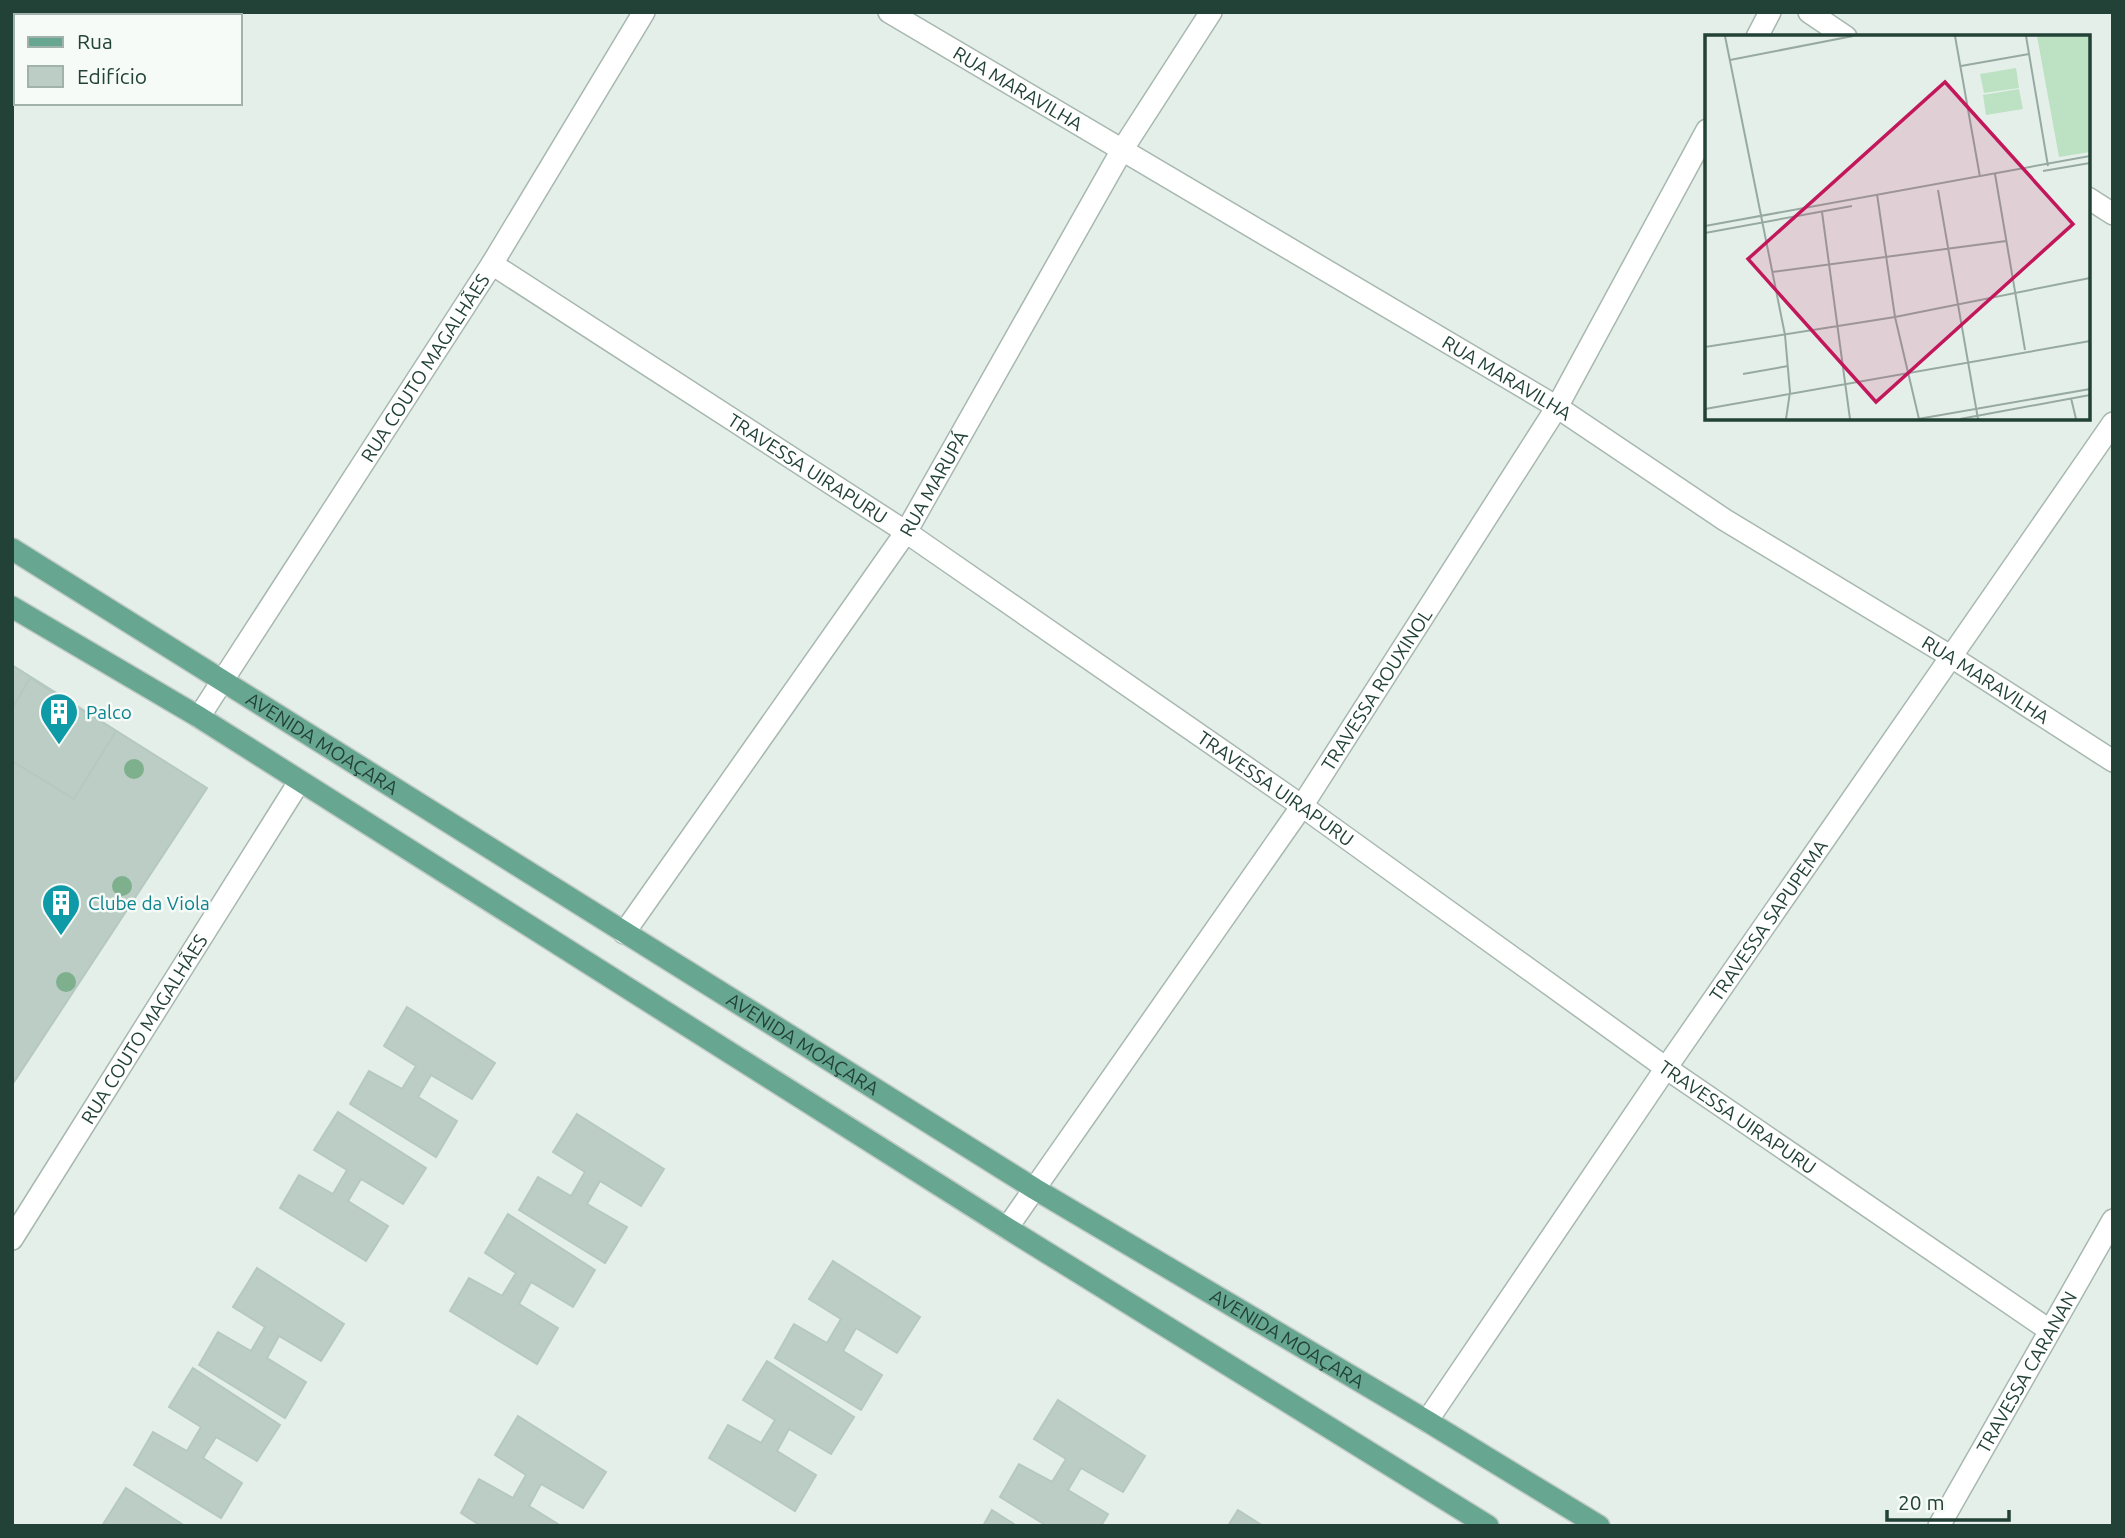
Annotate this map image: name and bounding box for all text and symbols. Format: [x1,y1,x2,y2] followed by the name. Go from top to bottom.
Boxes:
[14,14,242,105] legend
[77,29,113,53] text: Rua
[1705,35,2090,420] inset map
[950,42,1087,135] street label: RUA MARAVILHA
[77,64,147,88] text: Edifício
[356,269,494,466] street label: RUA COUTO MAGALHÃES
[1438,331,1576,425] street label: RUA MARAVILHA
[724,409,891,528] street label: TRAVESSA UIRAPURU
[895,426,972,540] street label: RUA MARUPÁ
[1317,604,1436,775] street label: TRAVESSA ROUXINOL
[1918,631,2054,728] street label: RUA MARAVILHA
[242,687,403,799] street label: AVENIDA MOAÇARA
[38,691,80,746] building icon: Palco
[86,701,132,723] place label: Palco
[1193,726,1358,851] street label: TRAVESSA UIRAPURU
[1705,835,1832,1005] street label: TRAVESSA SAPUPEMA
[40,882,82,937] building icon: Clube da Viola
[88,892,210,914] place label: Clube da Viola
[76,930,212,1128] street label: RUA COUTO MAGALHÃES
[723,988,884,1100] street label: AVENIDA MOAÇARA
[1655,1056,1820,1178] street label: TRAVESSA UIRAPURU
[1207,1284,1369,1393] street label: AVENIDA MOAÇARA
[1972,1287,2081,1457] street label: TRAVESSA CARANAN
[1887,1478,2010,1522] scale bar
[1898,1490,1945,1514] text: 20 m

